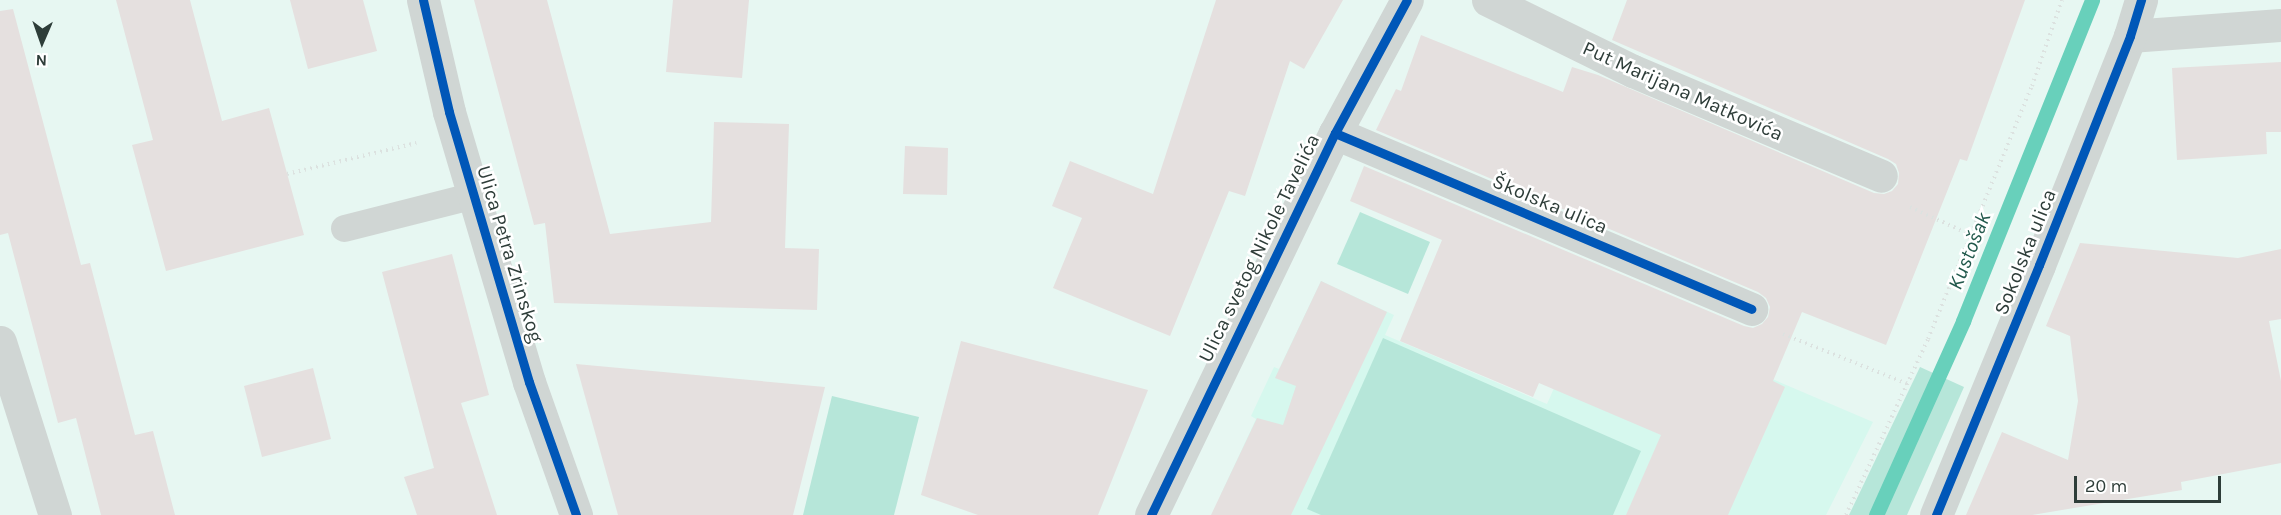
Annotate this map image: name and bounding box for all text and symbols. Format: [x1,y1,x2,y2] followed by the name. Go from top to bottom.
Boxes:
[12,12,72,72] north arrow
[1579,36,1787,146] street label: Put Marijana Matkovića
[35,51,47,70] text: N
[1193,130,1325,366] street label: Ulica svetog Nikole Tavelića
[472,163,548,345] street label: Ulica Petra Zrinskog
[1489,169,1611,239] street label: Školska ulica
[1989,186,2061,318] street label: Sokolska ulica
[1942,209,1996,293] water label: Kustošak
[2077,464,2224,502] scale bar
[2085,475,2127,497] text: 20 m

